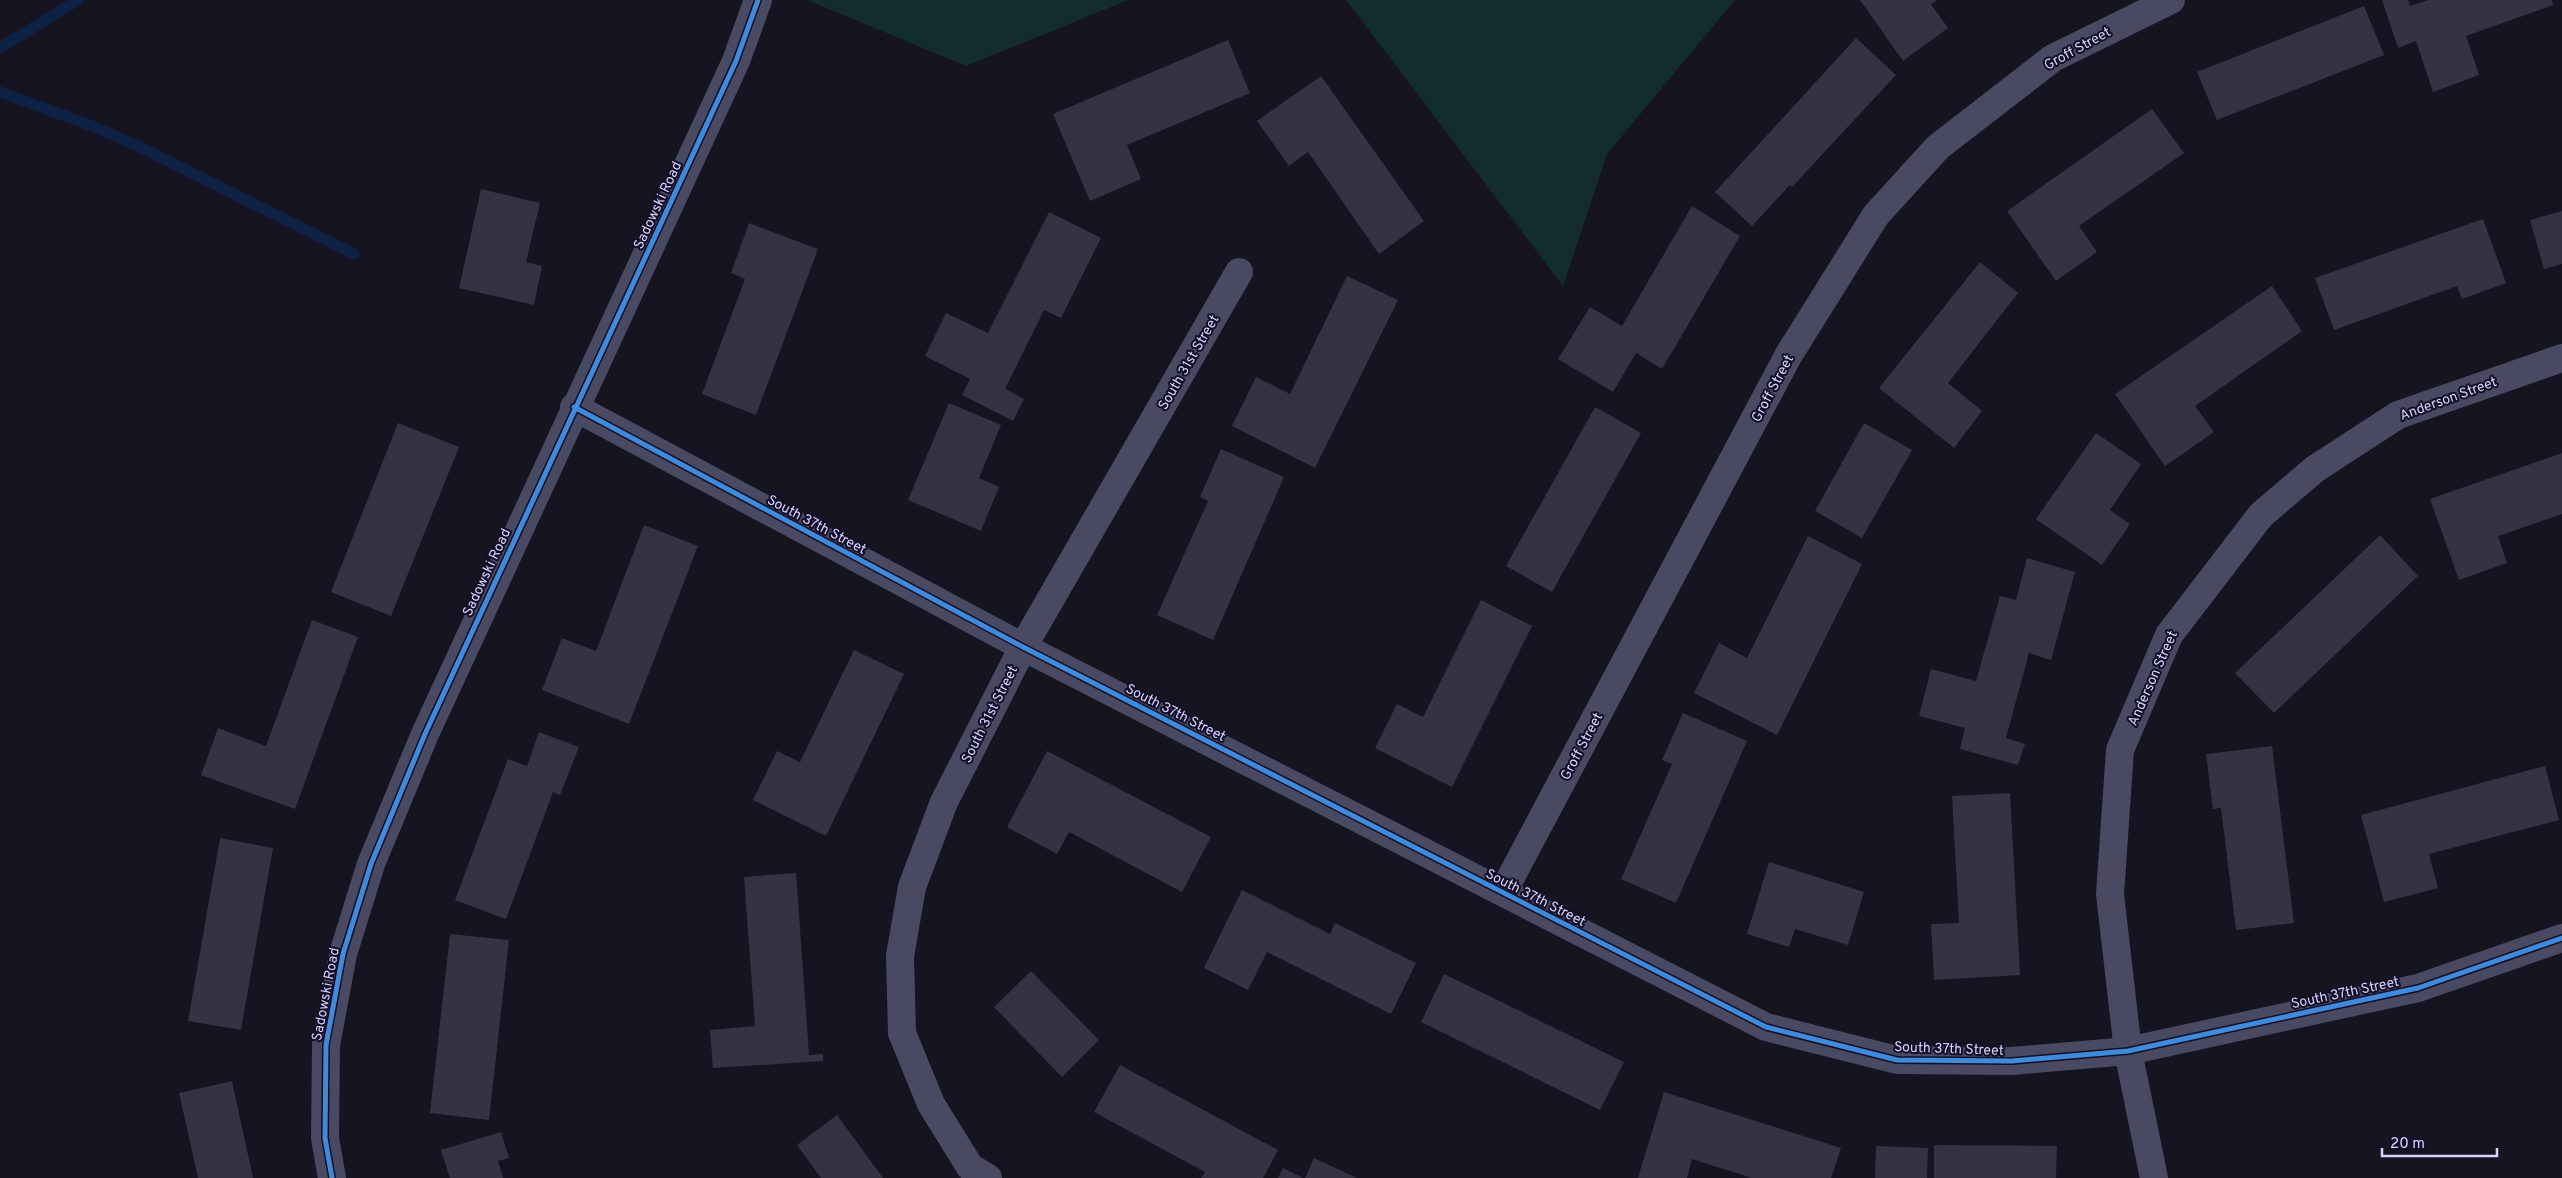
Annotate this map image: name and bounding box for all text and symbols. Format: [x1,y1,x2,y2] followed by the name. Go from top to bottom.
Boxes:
[2041,24,2114,75] street label: Groff Street
[631,159,686,252] street label: Sadowski Road
[1155,312,1223,413] street label: South 31st Street
[1748,352,1798,425] street label: Groff Street
[2398,374,2499,425] street label: Anderson Street
[764,492,869,559] street label: South 37th Street
[460,526,515,619] street label: Sadowski Road
[2125,628,2182,729] street label: Anderson Street
[958,663,1022,766] street label: South 31st Street
[1122,681,1228,746] street label: South 37th Street
[1557,710,1607,783] street label: Groff Street
[1482,866,1588,931] street label: South 37th Street
[309,946,344,1042] street label: Sadowski Road
[2290,974,2401,1013] street label: South 37th Street
[1894,1039,2004,1060] street label: South 37th Street
[2382,1126,2497,1158] scale bar
[2390,1135,2425,1154] text: 20 m

